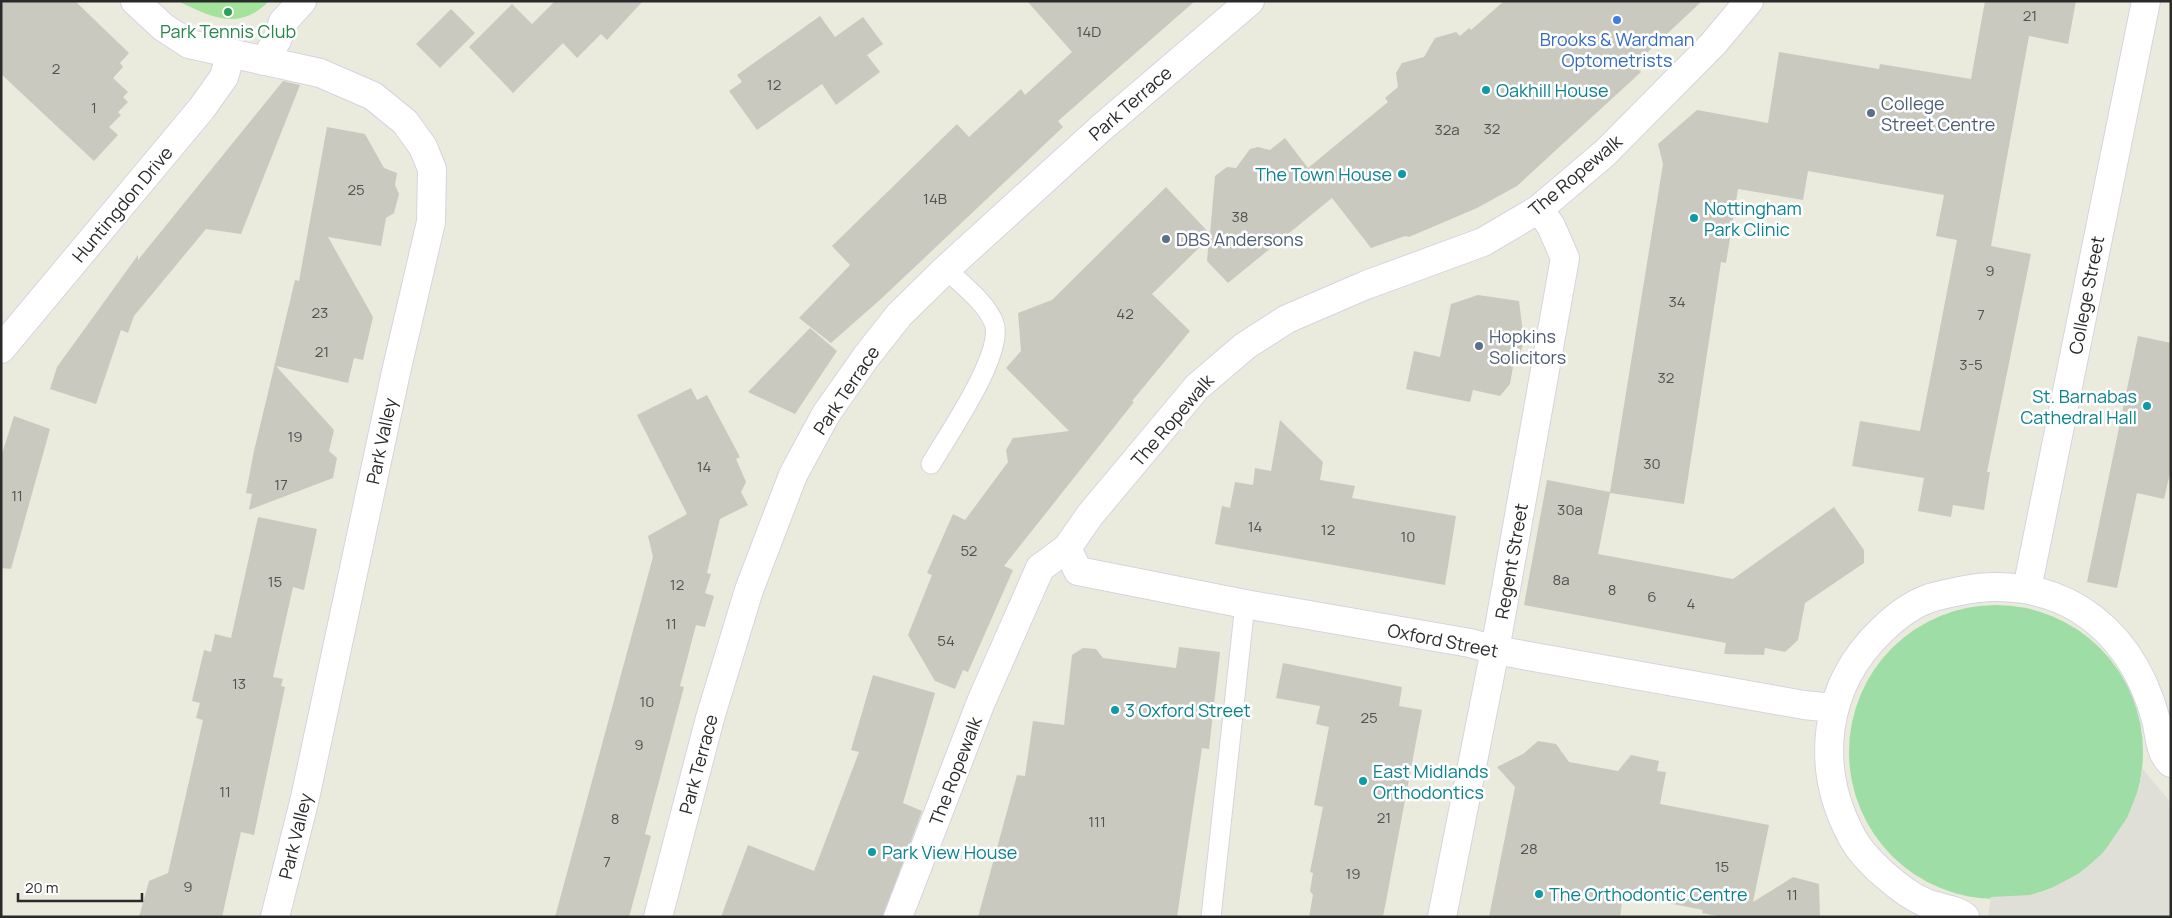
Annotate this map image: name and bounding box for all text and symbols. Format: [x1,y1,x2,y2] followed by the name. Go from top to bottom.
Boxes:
[2023,5,2037,26] house number: 21
[222,6,234,18] marker: Park Tennis Club
[1611,14,1623,26] marker: Brooks & Wardman Optometrists
[160,19,296,43] place label: Park Tennis Club
[1077,21,1101,42] house number: 14D
[1540,27,1694,72] place label: Brooks & Wardman Optometrists
[52,58,60,79] house number: 2
[1084,60,1176,146] street label: Park Terrace
[767,74,781,95] house number: 12
[1496,78,1608,102] place label: Oakhill House
[1480,84,1492,96] marker: Oakhill House
[1881,91,1995,136] place label: College Street Centre
[91,97,97,118] house number: 1
[1865,107,1877,119] marker: College Street Centre
[1484,118,1500,139] house number: 32
[1434,119,1460,140] house number: 32a
[1523,128,1627,221] street label: The Ropewalk
[66,141,178,267] street label: Huntingdon Drive
[1255,162,1392,186] place label: The Town House
[1396,168,1408,180] marker: The Town House
[347,179,365,200] house number: 25
[923,188,947,209] house number: 14B
[1704,196,1802,241] place label: Nottingham Park Clinic
[1231,206,1249,227] house number: 38
[1688,212,1700,224] marker: Nottingham Park Clinic
[1176,227,1303,251] place label: DBS Andersons
[1160,233,1172,245] marker: DBS Andersons
[2063,234,2109,356] street label: College Street
[1985,260,1995,281] house number: 9
[1668,291,1686,312] house number: 34
[312,302,328,323] house number: 23
[1116,303,1134,324] house number: 42
[1977,304,1985,325] house number: 7
[1489,324,1566,369] place label: Hopkins Solicitors
[1473,340,1485,352] marker: Hopkins Solicitors
[315,341,329,362] house number: 21
[807,341,885,439] street label: Park Terrace
[1959,354,1983,375] house number: 3-5
[1658,367,1674,388] house number: 32
[1125,368,1219,471] street label: The Ropewalk
[2020,384,2137,429] place label: St. Barnabas Cathedral Hall
[360,395,402,486] street label: Park Valley
[2141,400,2153,412] marker: St. Barnabas Cathedral Hall
[287,426,303,447] house number: 19
[1643,453,1661,474] house number: 30
[697,456,711,477] house number: 14
[274,474,288,495] house number: 17
[11,485,23,506] house number: 11
[1557,499,1583,520] house number: 30a
[1489,501,1533,621] street label: Regent Street
[1248,516,1262,537] house number: 14
[1321,519,1335,540] house number: 12
[1401,526,1416,547] house number: 10
[961,540,977,561] house number: 52
[1552,569,1570,590] house number: 8a
[268,571,282,592] house number: 15
[670,574,684,595] house number: 12
[1608,579,1616,600] house number: 8
[1647,586,1657,607] house number: 6
[1687,593,1696,614] house number: 4
[665,613,677,634] house number: 11
[1386,618,1500,662] street label: Oxford Street
[937,630,955,651] house number: 54
[232,673,246,694] house number: 13
[640,691,655,712] house number: 10
[1125,698,1251,722] place label: 3 Oxford Street
[1109,704,1121,716] marker: 3 Oxford Street
[1360,707,1378,728] house number: 25
[673,712,723,816] street label: Park Terrace
[923,712,987,829] street label: The Ropewalk
[634,734,644,755] house number: 9
[1373,759,1488,804] place label: East Midlands Orthodontics
[1357,775,1369,787] marker: East Midlands Orthodontics
[219,781,231,802] house number: 11
[273,790,317,881] street label: Park Valley
[1377,807,1391,828] house number: 21
[611,808,619,829] house number: 8
[1088,811,1106,832] house number: 111
[1520,838,1538,859] house number: 28
[882,840,1017,864] place label: Park View House
[866,846,878,858] marker: Park View House
[603,851,611,872] house number: 7
[1715,856,1729,877] house number: 15
[1345,863,1361,884] house number: 19
[18,870,141,902] scale bar
[183,876,193,897] house number: 9
[25,877,58,898] text: 20 m
[1549,882,1747,906] place label: The Orthodontic Centre
[1786,884,1798,905] house number: 11
[1533,888,1545,900] marker: The Orthodontic Centre

